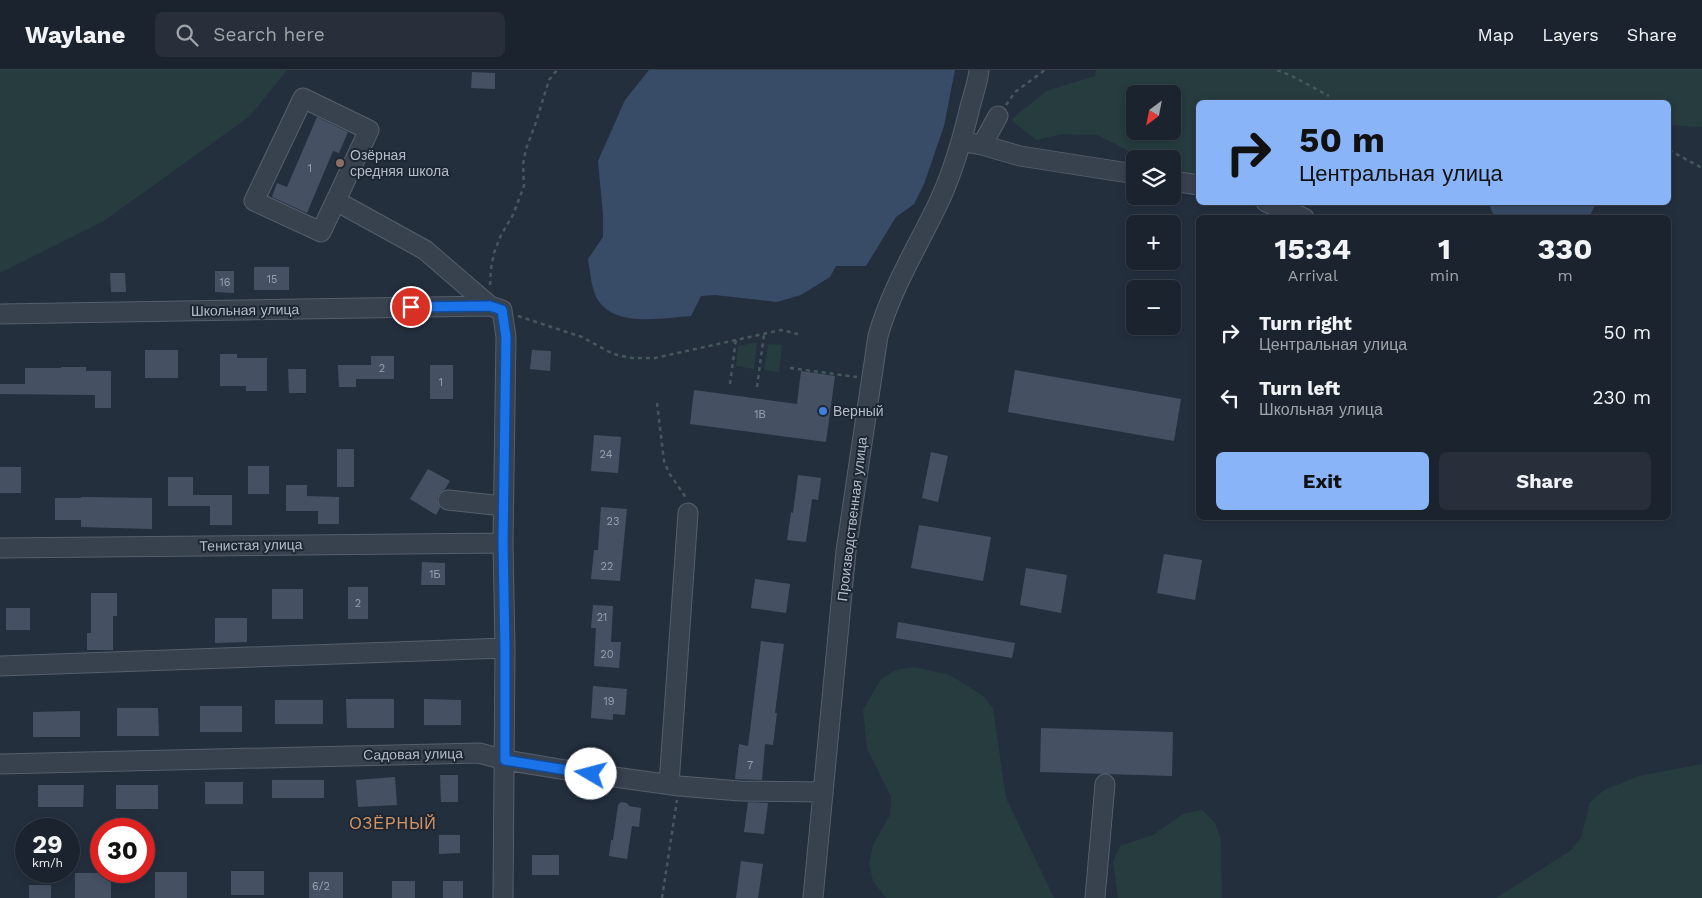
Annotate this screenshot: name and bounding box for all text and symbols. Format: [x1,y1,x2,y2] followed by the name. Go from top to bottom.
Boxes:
[155,12,505,57] search box
[25,21,125,49] text: Waylane
[173,21,201,49] icon: search
[213,23,325,46] text: Search here
[1477,24,1514,45] text: Map
[1542,24,1599,45] text: Layers
[1627,24,1677,45] text: Share
[1126,85,1181,140] north arrow
[1126,85,1181,335] map controls
[1299,119,1385,161] text: 50 m
[1216,120,1281,185] icon: right
[350,147,449,179] place label: Озёрная средняя школа
[1126,150,1181,205] button: layers
[334,157,346,169] marker: Озёрная средняя школа
[1299,161,1503,186] text: Центральная улица
[308,162,312,175] house number: 1
[1126,215,1181,270] button: +
[1275,231,1351,266] text: 15:34
[1438,231,1451,266] text: 1
[1538,231,1592,266] text: 330
[1288,266,1338,285] text: Arrival
[1430,266,1459,285] text: min
[1557,266,1573,285] text: m
[267,273,277,286] house number: 15
[220,276,231,289] house number: 16
[1126,280,1181,335] button: −
[390,286,432,328] pin
[397,293,425,321] icon: arrive
[191,301,300,319] street label: Школьная улица
[1259,312,1352,335] text: Turn right
[1216,319,1244,347] icon: right
[1604,321,1651,344] text: 50 m
[1259,335,1407,354] text: Центральная улица
[379,362,385,375] house number: 2
[439,376,443,389] house number: 1
[1259,377,1340,400] text: Turn left
[1216,384,1244,412] icon: left
[1592,386,1651,409] text: 230 m
[1259,400,1383,419] text: Школьная улица
[833,403,884,419] place label: Верный
[817,405,829,417] marker: Верный
[754,408,766,421] house number: 1В
[834,436,870,602] street label: Производственная улица
[600,448,613,461] house number: 24
[1216,452,1429,510] button: Exit
[1439,452,1651,510] button: Share
[607,515,619,528] house number: 23
[199,536,303,554] street label: Тенистая улица
[601,560,613,573] house number: 22
[429,568,441,581] house number: 1Б
[355,597,361,610] house number: 2
[597,611,607,624] house number: 21
[600,648,614,661] house number: 20
[603,695,615,708] house number: 19
[363,745,463,763] street label: Садовая улица
[564,747,616,799] position arrow
[747,759,753,772] house number: 7
[349,814,437,833] district label: ОЗЁРНЫЙ
[90,818,155,883] speed limit sign: 30
[32,830,63,859] text: 29
[32,856,63,870] text: km/h
[312,880,330,893] house number: 6/2

